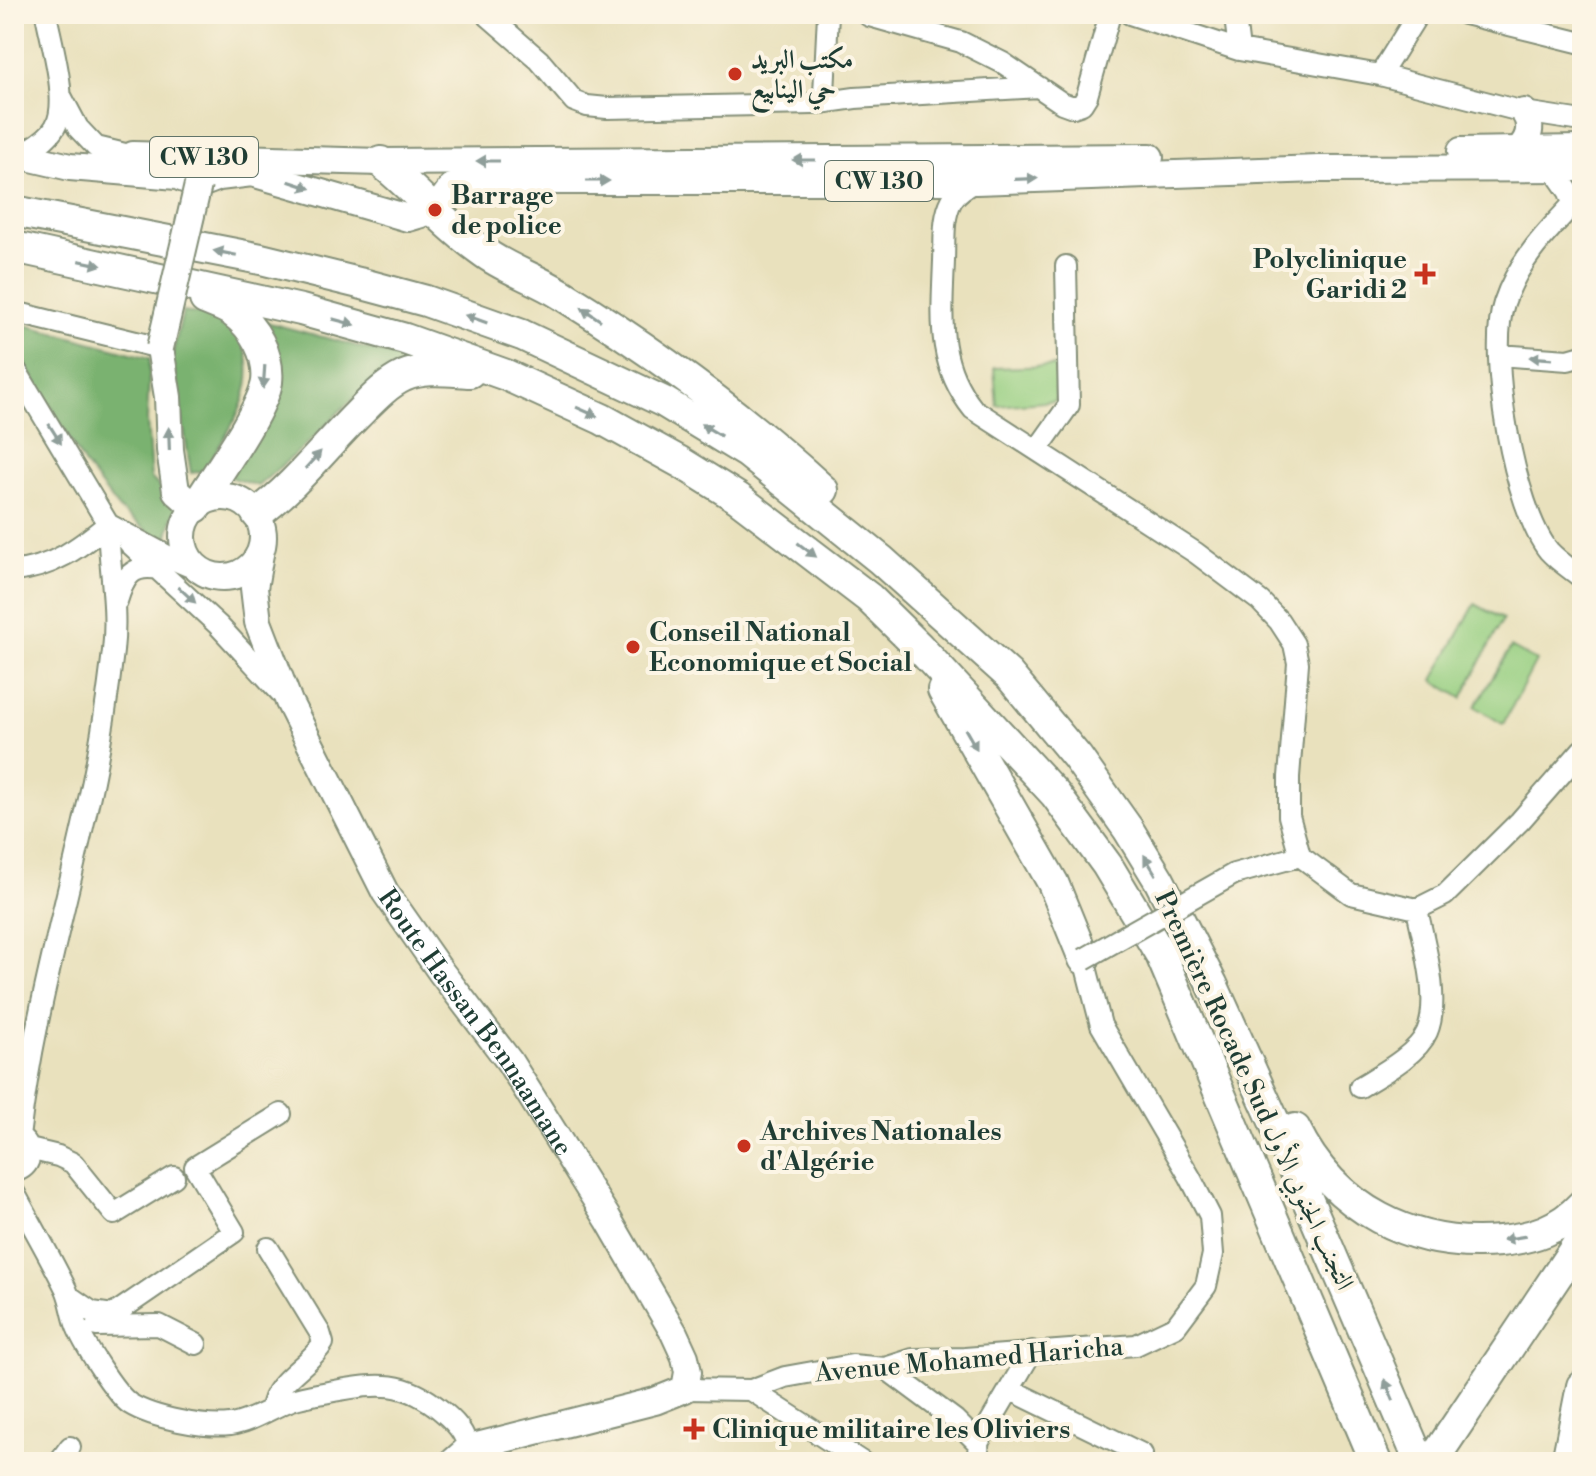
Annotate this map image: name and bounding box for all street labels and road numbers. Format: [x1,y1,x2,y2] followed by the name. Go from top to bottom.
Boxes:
[150,137,258,177] road number: CW 130
[825,161,933,201] road number: CW 130
[371,883,579,1162] street label: Route Hassan Bennaamane
[1143,884,1364,1297] street label: Première Rocade Sud التجنب الجنوبي الأول
[813,1331,1125,1389] street label: Avenue Mohamed Haricha

